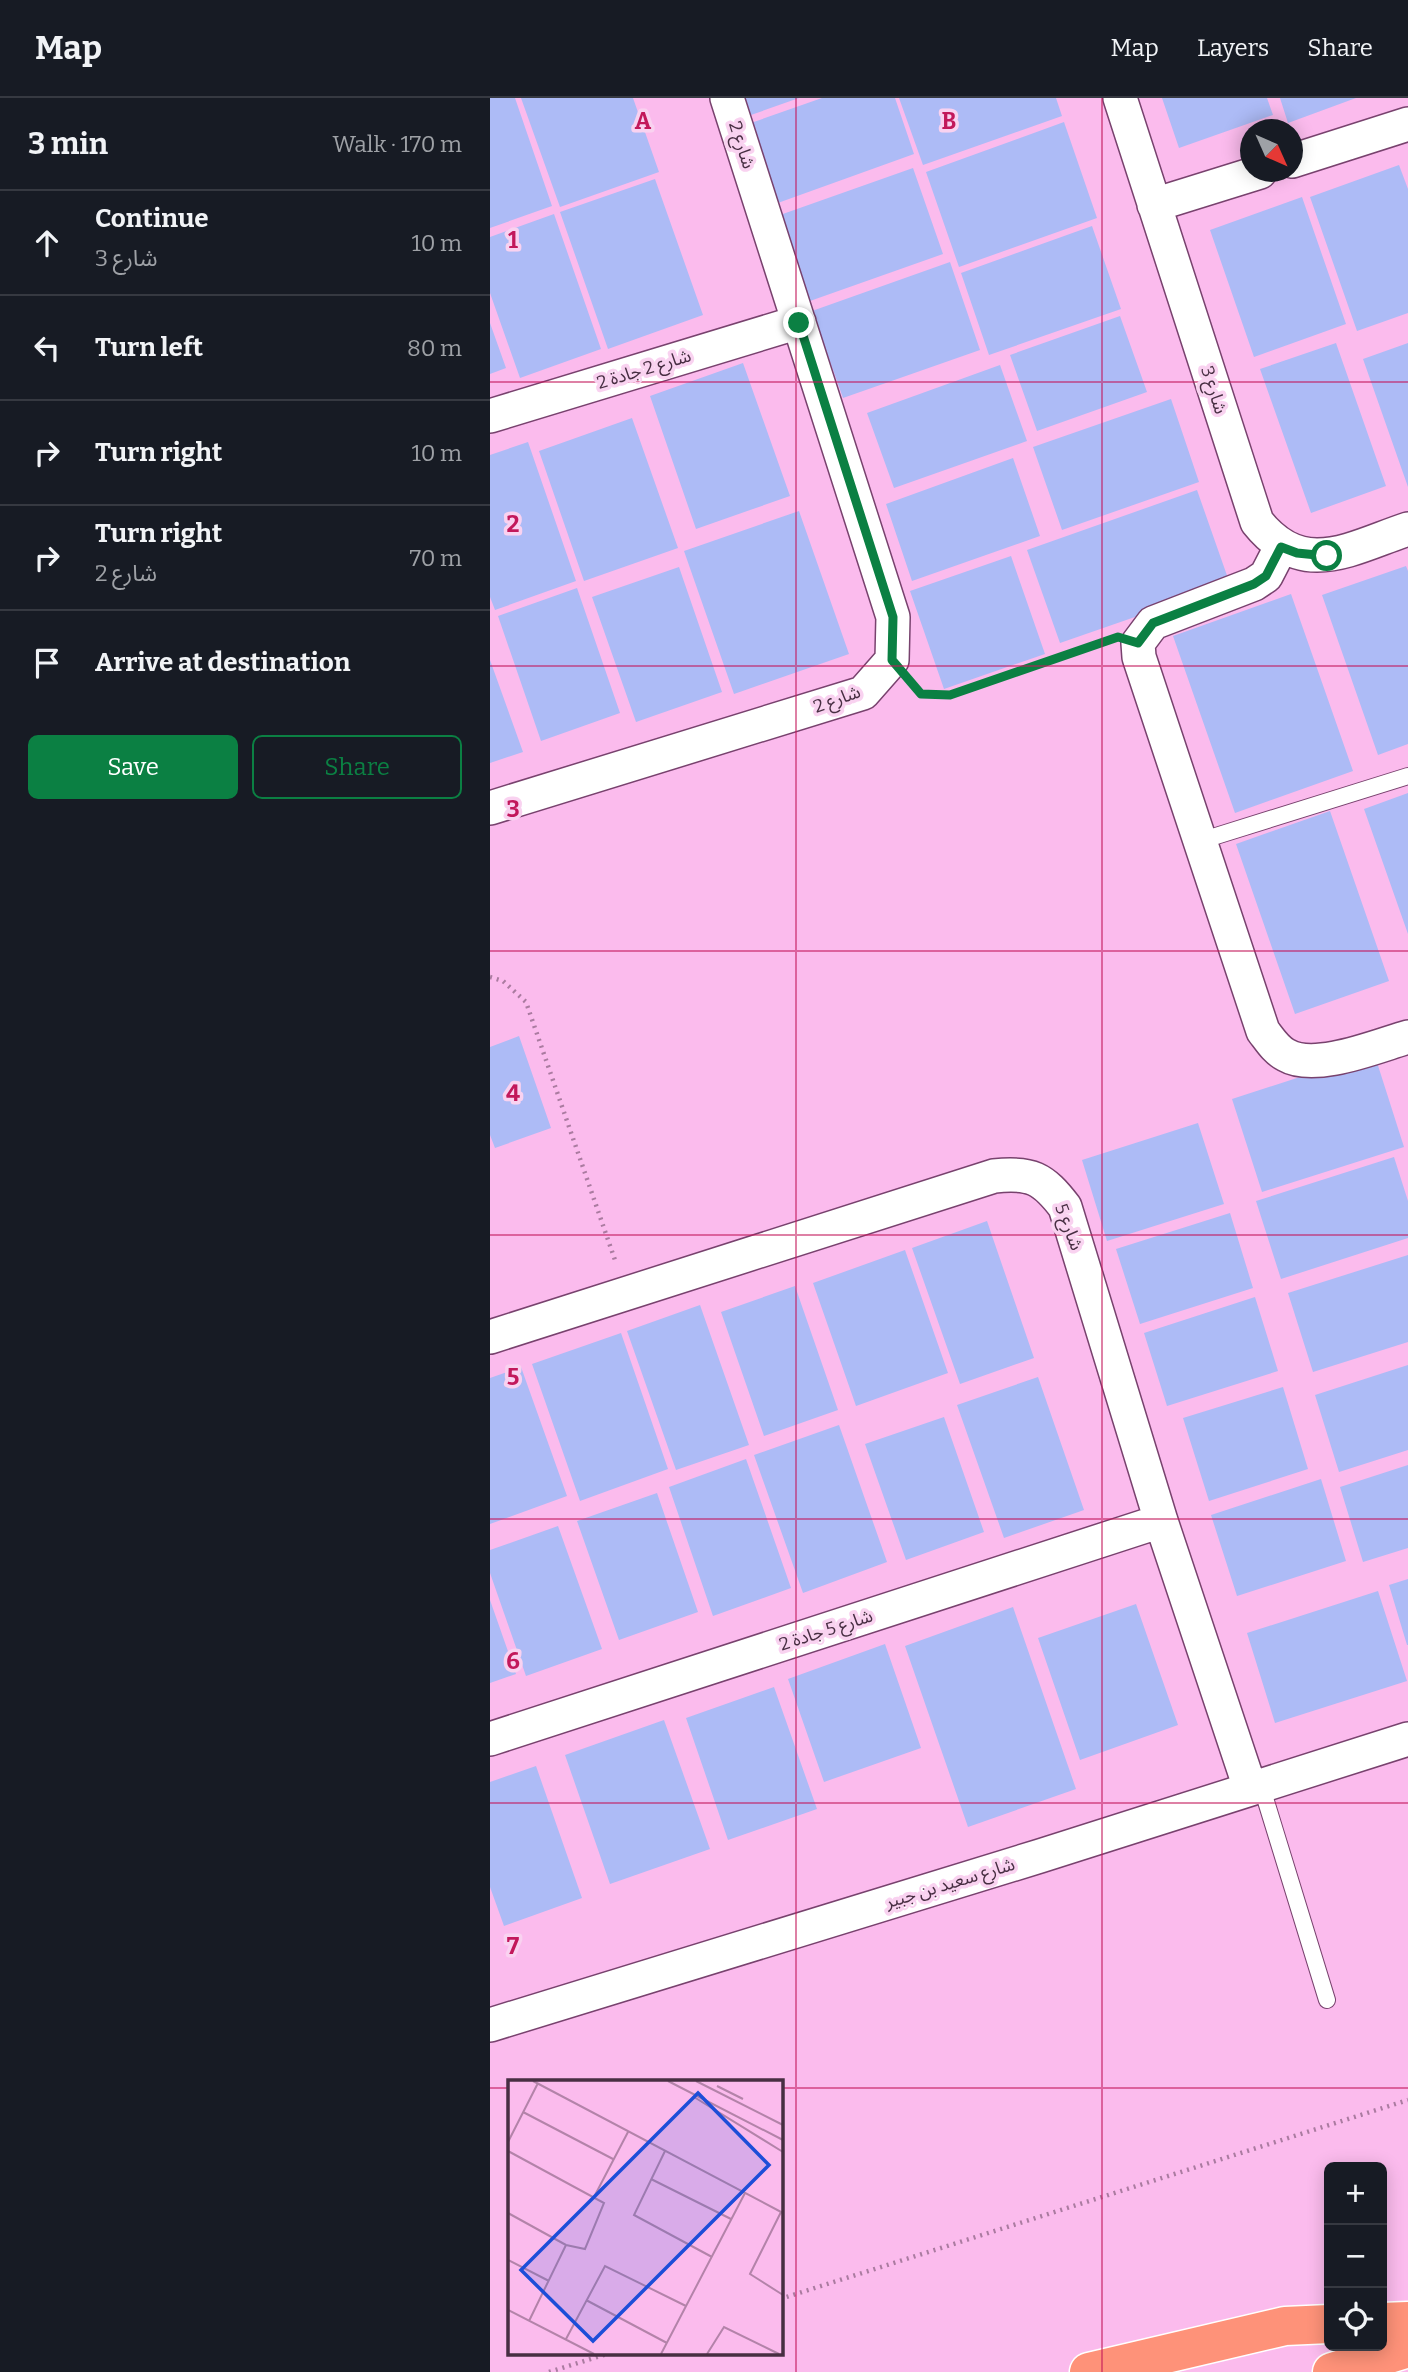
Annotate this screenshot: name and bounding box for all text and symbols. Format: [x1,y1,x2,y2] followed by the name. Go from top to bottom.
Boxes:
[35,28,102,68] text: Map
[1111,34,1159,62] text: Map
[1197,34,1269,62] text: Layers
[1307,34,1373,62] text: Share
[635,107,652,135] text: A
[942,107,956,135] text: B
[721,119,760,172] street label: شارع 2
[1240,119,1303,182] north arrow
[28,126,108,162] text: 3 min
[333,130,462,158] text: Walk · 170 m
[95,203,209,234] text: Continue
[28,224,66,262] icon: ahead
[508,226,518,254] text: 1
[411,229,462,257] text: 10 m
[95,244,158,272] text: شارع 3
[783,307,814,338] route end
[28,329,66,367] icon: left
[95,332,203,363] text: Turn left
[407,334,462,362] text: 80 m
[594,344,695,397] street label: شارع 2 جادة 2
[1193,363,1232,418] street label: شارع 3
[28,434,66,472] icon: right
[95,437,222,468] text: Turn right
[411,439,462,467] text: 10 m
[507,510,520,538] text: 2
[95,518,222,549] text: Turn right
[28,539,66,577] icon: right
[1311,540,1342,571] route start
[410,544,462,572] text: 70 m
[95,559,157,587] text: شارع 2
[28,644,66,682] icon: arrive
[95,647,350,678] text: Arrive at destination
[810,680,865,720] street label: شارع 2
[28,735,238,799] button: Save
[252,735,462,799] button: Share
[506,795,520,823] text: 3
[506,1079,520,1107] text: 4
[1047,1201,1088,1255] street label: شارع 5
[507,1363,519,1391] text: 5
[776,1605,876,1658] street label: شارع 5 جادة 2
[506,1647,520,1675] text: 6
[882,1853,1018,1916] street label: شارع سعيد بن جبير
[507,1932,520,1960] text: 7
[508,2080,782,2354] inset map
[1324,2162,1387,2351] map controls
[1324,2162,1387,2225] button: +
[1324,2225,1387,2288] button: −
[1324,2288,1387,2351] button: locate

